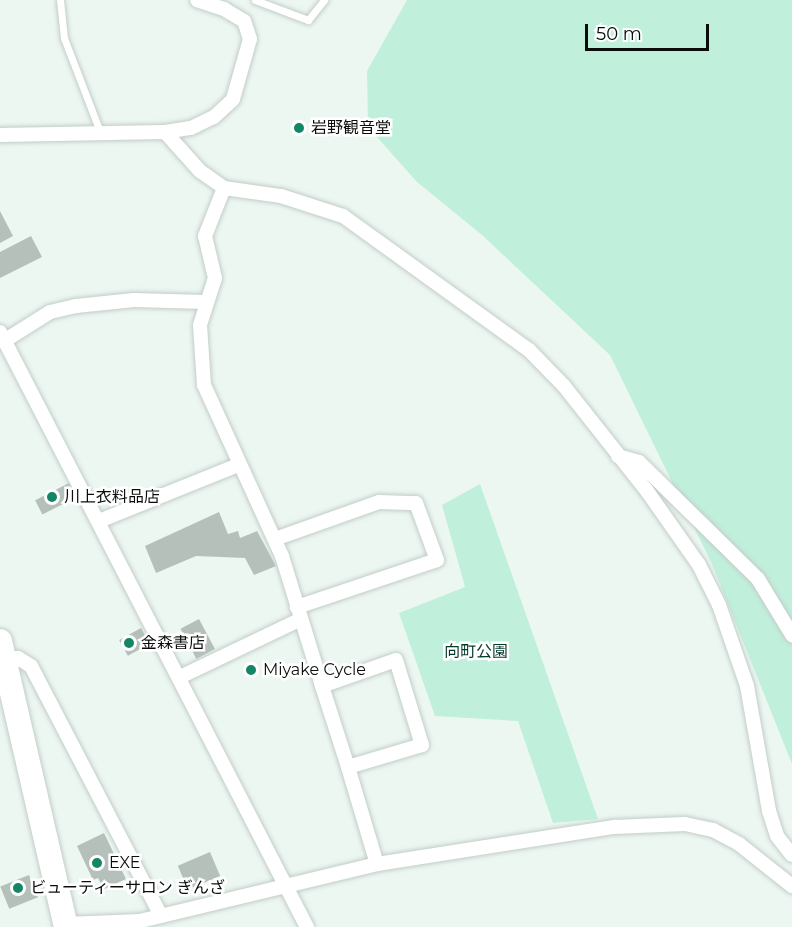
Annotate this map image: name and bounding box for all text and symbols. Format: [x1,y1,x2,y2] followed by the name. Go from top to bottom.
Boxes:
[588,12,712,50] scale bar
[596,23,642,45] text: 50 m
[311,118,391,138] place label: 岩野観音堂
[292,121,306,135] marker: 岩野観音堂
[64,487,160,507] place label: 川上衣料品店
[45,490,59,504] marker: 川上衣料品店
[141,633,205,653] place label: 金森書店
[122,636,136,650] marker: 金森書店
[444,642,508,662] park label: 向町公園
[263,660,366,680] place label: Miyake Cycle
[244,663,258,677] marker: Miyake Cycle
[109,853,140,873] place label: EXE
[90,856,104,870] marker: EXE
[30,878,226,898] place label: ビューティーサロン ぎんざ
[11,881,25,895] marker: ビューティーサロン ぎんざ

